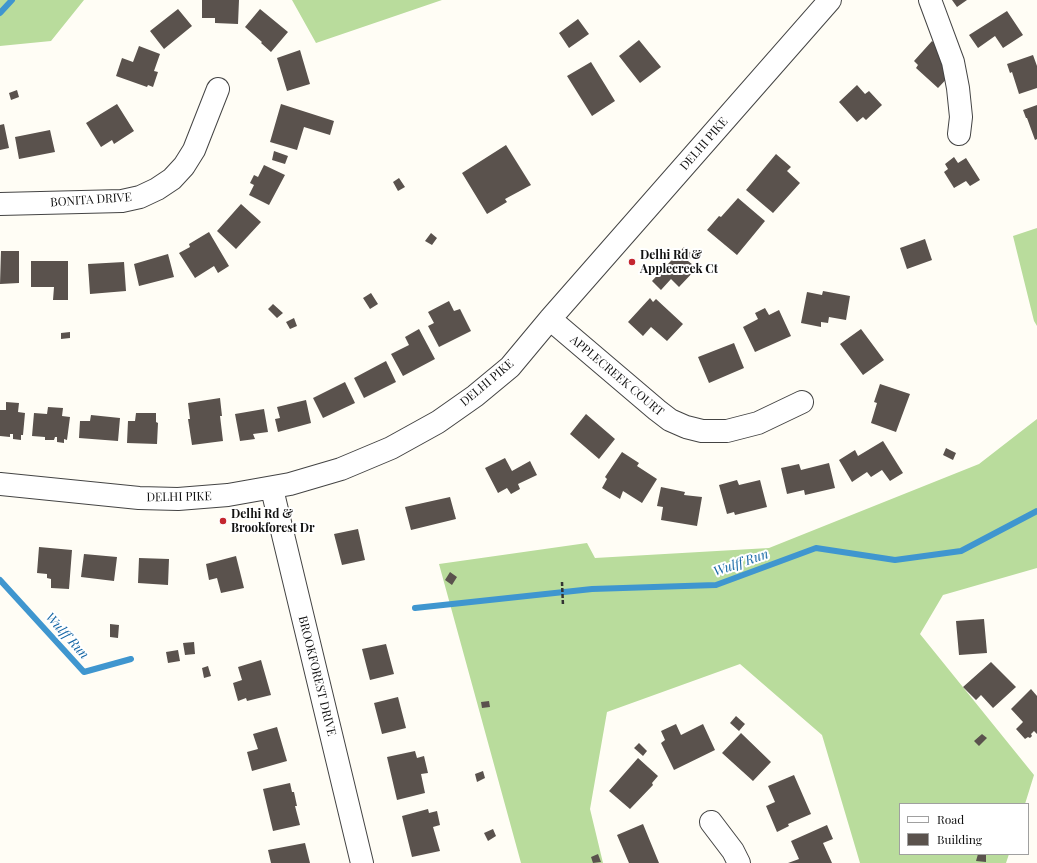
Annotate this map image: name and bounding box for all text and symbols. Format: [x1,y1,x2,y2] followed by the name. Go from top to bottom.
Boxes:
[677,115,731,173] street label: DELHI PIKE
[50,190,132,210] street label: BONITA DRIVE
[640,248,718,276] place label: Delhi Rd & Applecreek Ct
[627,257,637,267] marker: Delhi Rd & Applecreek Ct
[567,333,667,419] street label: APPLECREEK COURT
[457,356,517,410] street label: DELHI PIKE
[146,489,212,505] street label: DELHI PIKE
[231,507,315,535] place label: Delhi Rd & Brookforest Dr
[218,516,228,526] marker: Delhi Rd & Brookforest Dr
[711,546,771,580] water label: Wulff Run
[42,610,92,662] water label: Wulff Run
[295,614,339,738] street label: BROOKFOREST DRIVE
[899,803,1029,855] legend
[937,811,964,827] text: Road
[937,831,982,847] text: Building

